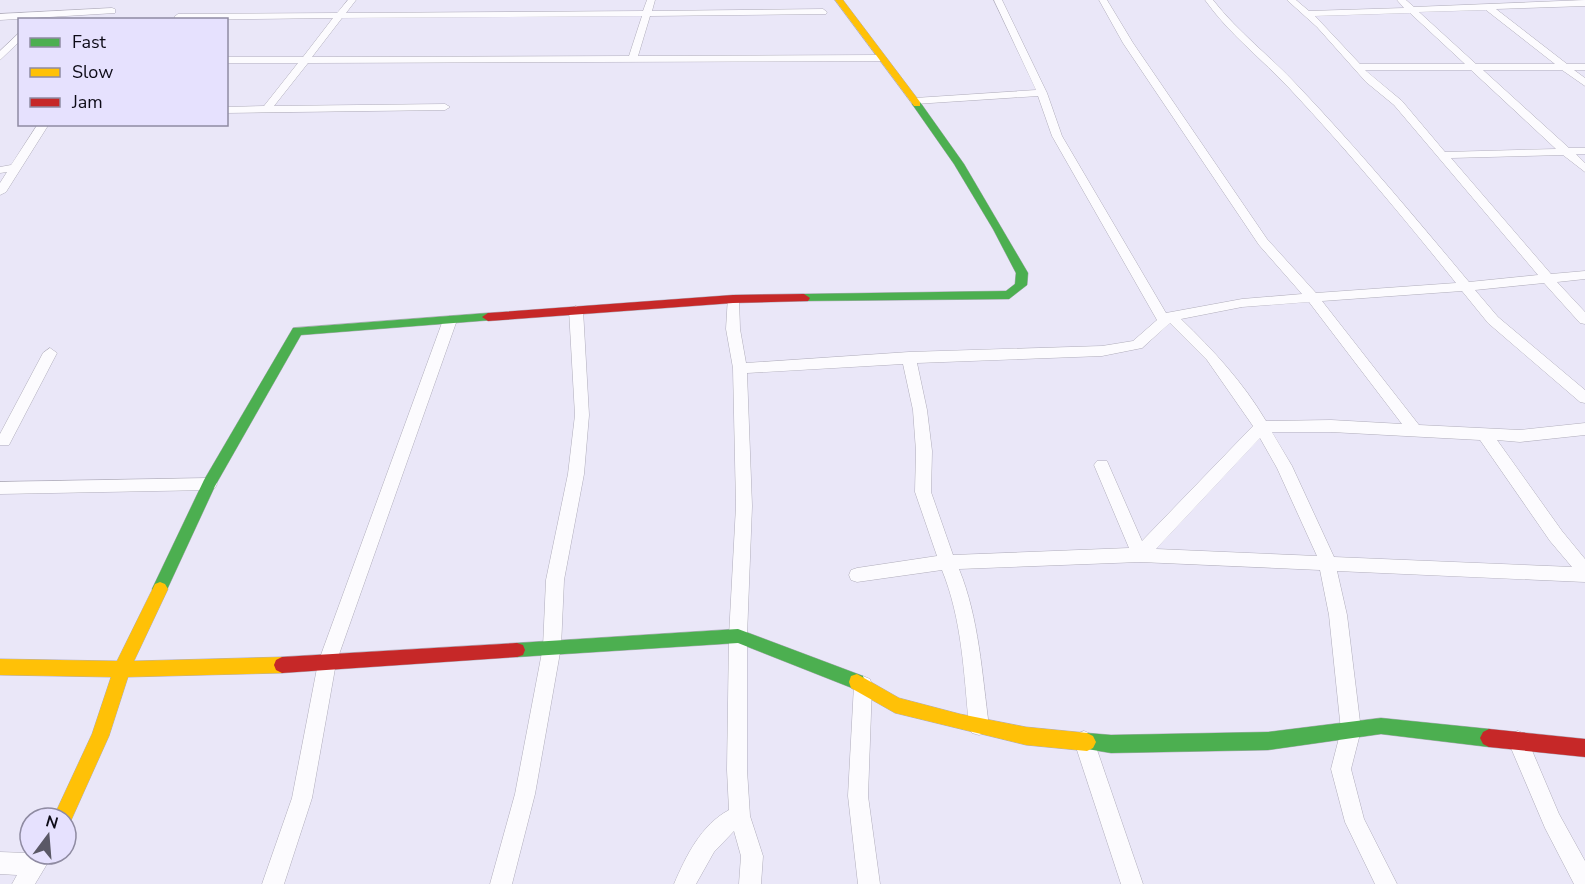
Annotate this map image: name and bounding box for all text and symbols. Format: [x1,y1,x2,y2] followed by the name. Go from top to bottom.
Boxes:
[18,18,228,126] legend
[72,30,107,54] text: Fast
[72,60,113,84] text: Slow
[71,90,103,114] text: Jam
[18,806,78,866] north arrow
[43,810,61,835] text: N

